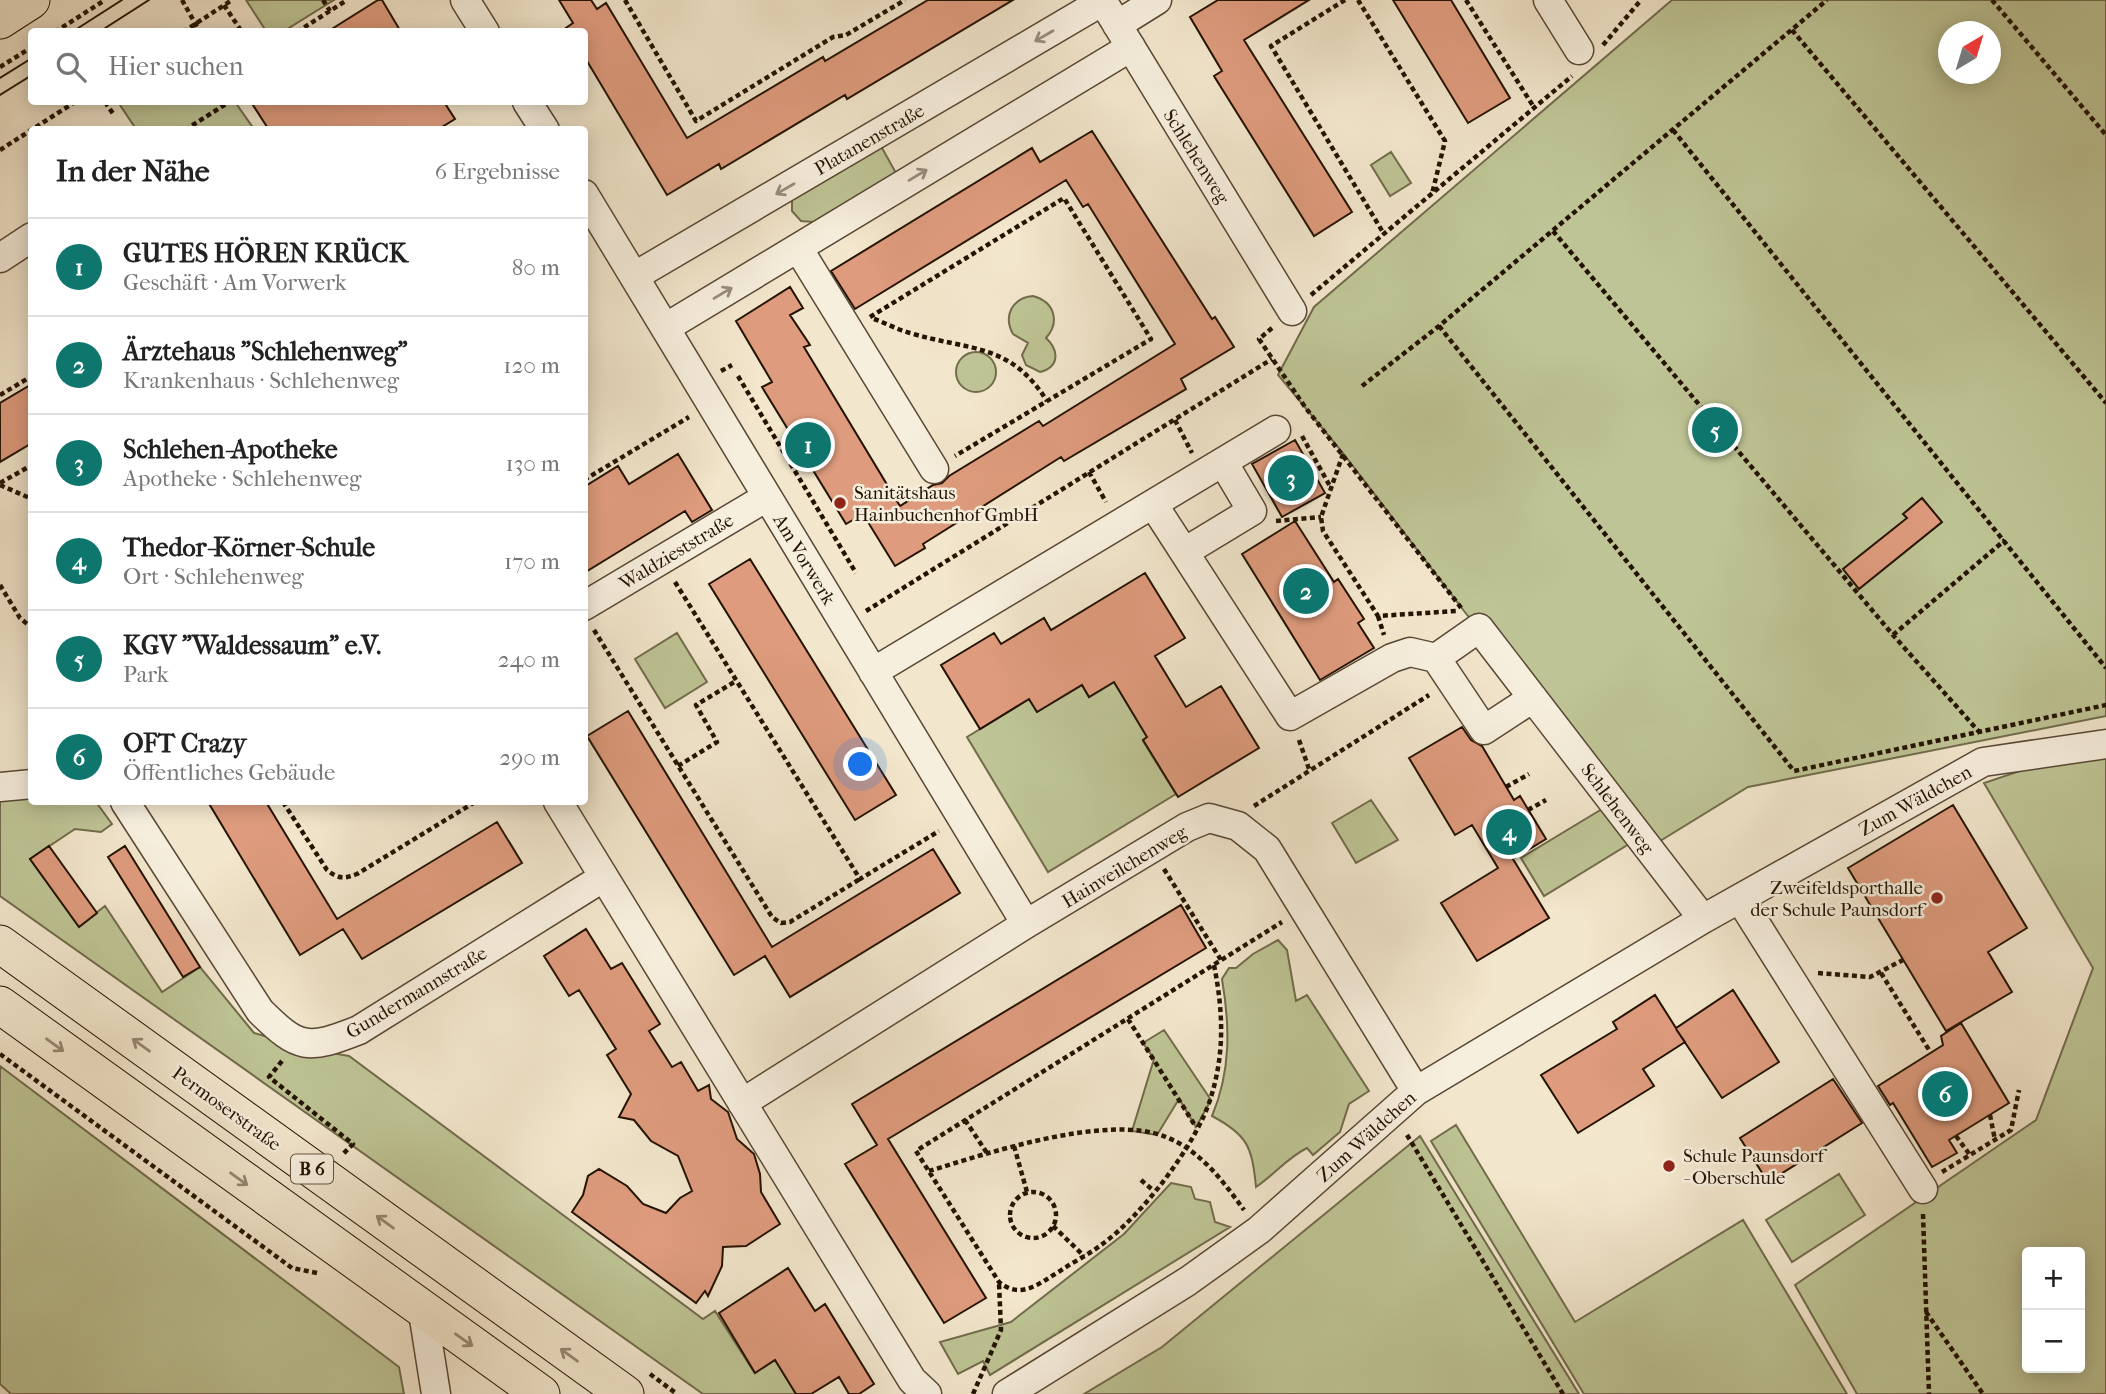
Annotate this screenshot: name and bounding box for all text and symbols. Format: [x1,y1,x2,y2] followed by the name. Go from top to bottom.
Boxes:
[1938,21,2001,84] north arrow
[28,28,588,105] search box
[1035,29,1055,43] one-way arrow
[52,48,90,86] icon: search
[108,51,244,82] text: Hier suchen
[811,100,928,180] street label: Platanenstraße
[1158,105,1234,209] street label: Schlehenweg
[56,154,210,189] text: In der Nähe
[435,158,560,185] text: 6 Ergebnisse
[907,168,927,182] one-way arrow
[775,182,795,196] one-way arrow
[123,238,408,269] text: GUTES HÖREN KRÜCK
[75,254,83,281] text: 1
[512,254,560,281] text: 80 m
[123,269,347,296] text: Geschäft · Am Vorwerk
[713,286,733,300] one-way arrow
[123,336,408,367] text: Ärztehaus "Schlehenweg"
[73,352,85,379] text: 2
[503,352,560,379] text: 120 m
[123,367,399,394] text: Krankenhaus · Schlehenweg
[1692,404,1738,456] pin: 5
[785,419,831,471] pin: 1
[123,434,338,465] text: Schlehen-Apotheke
[74,450,84,477] text: 3
[506,450,560,477] text: 130 m
[1268,452,1314,504] pin: 3
[123,465,361,492] text: Apotheke · Schlehenweg
[854,482,1038,526] place label: Sanitätshaus Hainbuchenhof GmbH
[832,495,848,511] marker: Sanitätshaus Hainbuchenhof GmbH
[615,509,738,595] street label: Waldzieststraße
[768,509,840,609] street label: Am Vorwerk
[123,532,375,563] text: Thedor-Körner-Schule
[72,548,86,575] text: 4
[504,548,560,575] text: 170 m
[123,563,304,590] text: Ort · Schlehenweg
[1283,565,1329,617] pin: 2
[123,630,381,661] text: KGV "Waldessaum" e.V.
[74,646,84,673] text: 5
[498,646,560,673] text: 240 m
[123,661,169,688] text: Park
[123,728,246,759] text: OFT Crazy
[73,744,85,771] text: 6
[499,744,560,771] text: 290 m
[843,747,877,781] your location
[123,759,335,786] text: Öffentliches Gebäude
[1576,759,1659,859] street label: Schlehenweg
[1855,761,1976,841] street label: Zum Wäldchen
[1486,806,1532,858] pin: 4
[1058,821,1192,913] street label: Hainveilchenweg
[1750,877,1927,921] place label: Zweifeldsporthalle der Schule Paunsdorf
[1929,890,1945,906] marker: Zweifeldsporthalle der Schule Paunsdorf
[342,942,491,1044] street label: Gundermannstraße
[45,1038,64,1052] one-way arrow
[132,1038,151,1053] one-way arrow
[168,1062,285,1156] street label: Permoserstraße
[1922,1068,1968,1120] pin: 6
[1313,1087,1421,1187] street label: Zum Wäldchen
[1683,1145,1828,1189] place label: Schule Paunsdorf - Oberschule
[291,1154,333,1184] road number: B 6
[1661,1158,1677,1174] marker: Schule Paunsdorf - Oberschule
[229,1171,248,1186] one-way arrow
[376,1214,395,1229] one-way arrow
[2022,1247,2085,1373] map controls
[2022,1247,2085,1310] button: +
[2022,1310,2085,1373] button: −
[454,1333,473,1347] one-way arrow
[560,1348,579,1362] one-way arrow

